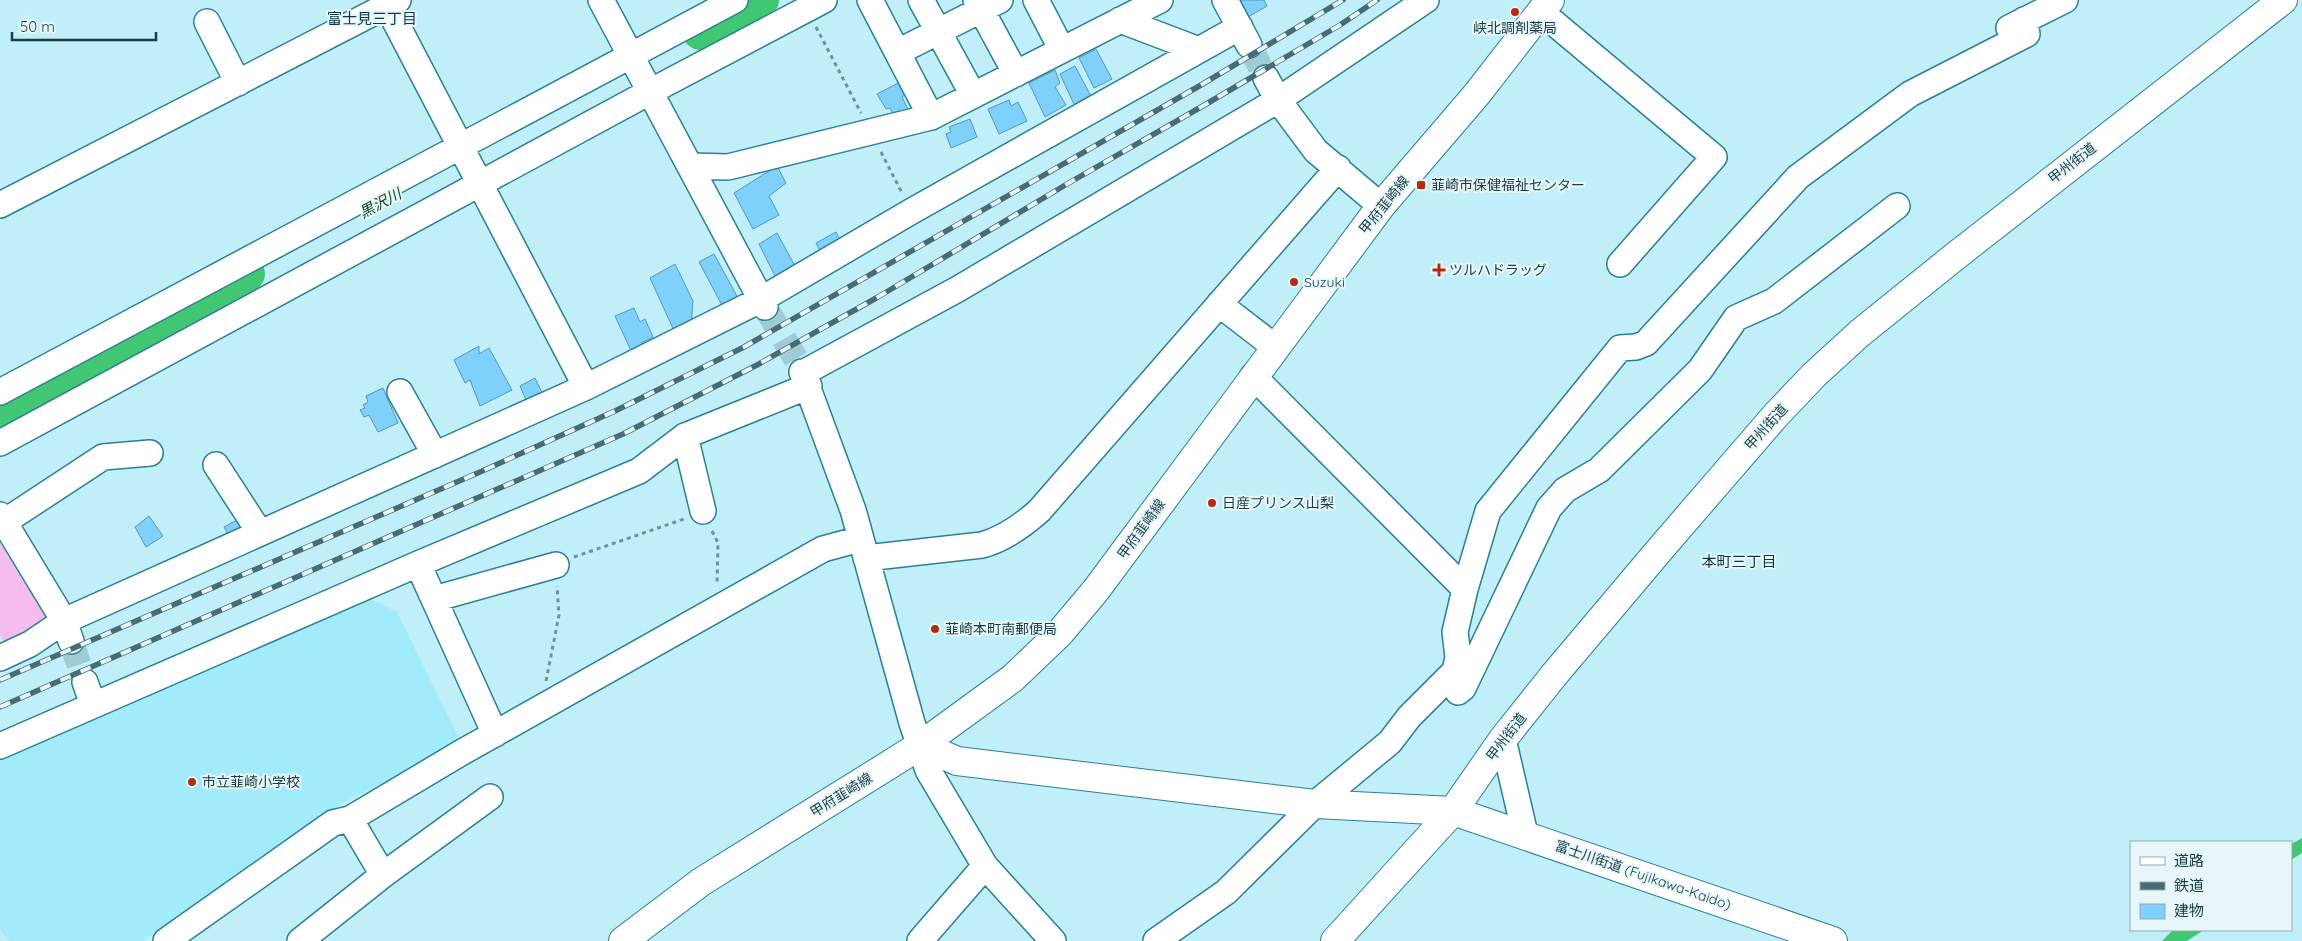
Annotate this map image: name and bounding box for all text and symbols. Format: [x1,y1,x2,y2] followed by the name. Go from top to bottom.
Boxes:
[1509,6,1521,18] marker: 峡北調剤薬局
[327,9,417,28] district label: 富士見三丁目
[12,10,156,42] scale bar
[20,17,55,36] text: 50 m
[1473,19,1557,37] place label: 峡北調剤薬局
[2044,139,2100,187] street label: 甲州街道
[1355,172,1413,238] street label: 甲府韮崎線
[1431,176,1585,194] place label: 韮崎市保健福祉センター
[1415,179,1427,191] marker: 韮崎市保健福祉センター
[356,183,406,222] water label: 黒沢川
[1449,261,1547,279] place label: ツルハドラッグ
[1433,264,1445,276] marker: ツルハドラッグ
[1304,273,1345,291] place label: Suzuki
[1288,276,1300,288] marker: Suzuki
[1741,400,1791,454] street label: 甲州街道
[1222,494,1334,512] place label: 日産プリンス山梨
[1113,495,1169,563] street label: 甲府韮崎線
[1206,497,1218,509] marker: 日産プリンス山梨
[1701,552,1777,571] district label: 本町三丁目
[945,620,1057,638] place label: 韮崎本町南郵便局
[929,623,941,635] marker: 韮崎本町南郵便局
[1482,709,1530,765] street label: 甲州街道
[807,769,875,821] street label: 甲府韮崎線
[202,773,300,791] place label: 市立韮崎小学校
[186,776,198,788] marker: 市立韮崎小学校
[1553,836,1733,914] street label: 富士川街道 (Fujikawa-Kaido)
[2130,841,2292,931] legend
[2174,851,2204,870] text: 道路
[2174,876,2204,895] text: 鉄道
[2174,901,2204,920] text: 建物

